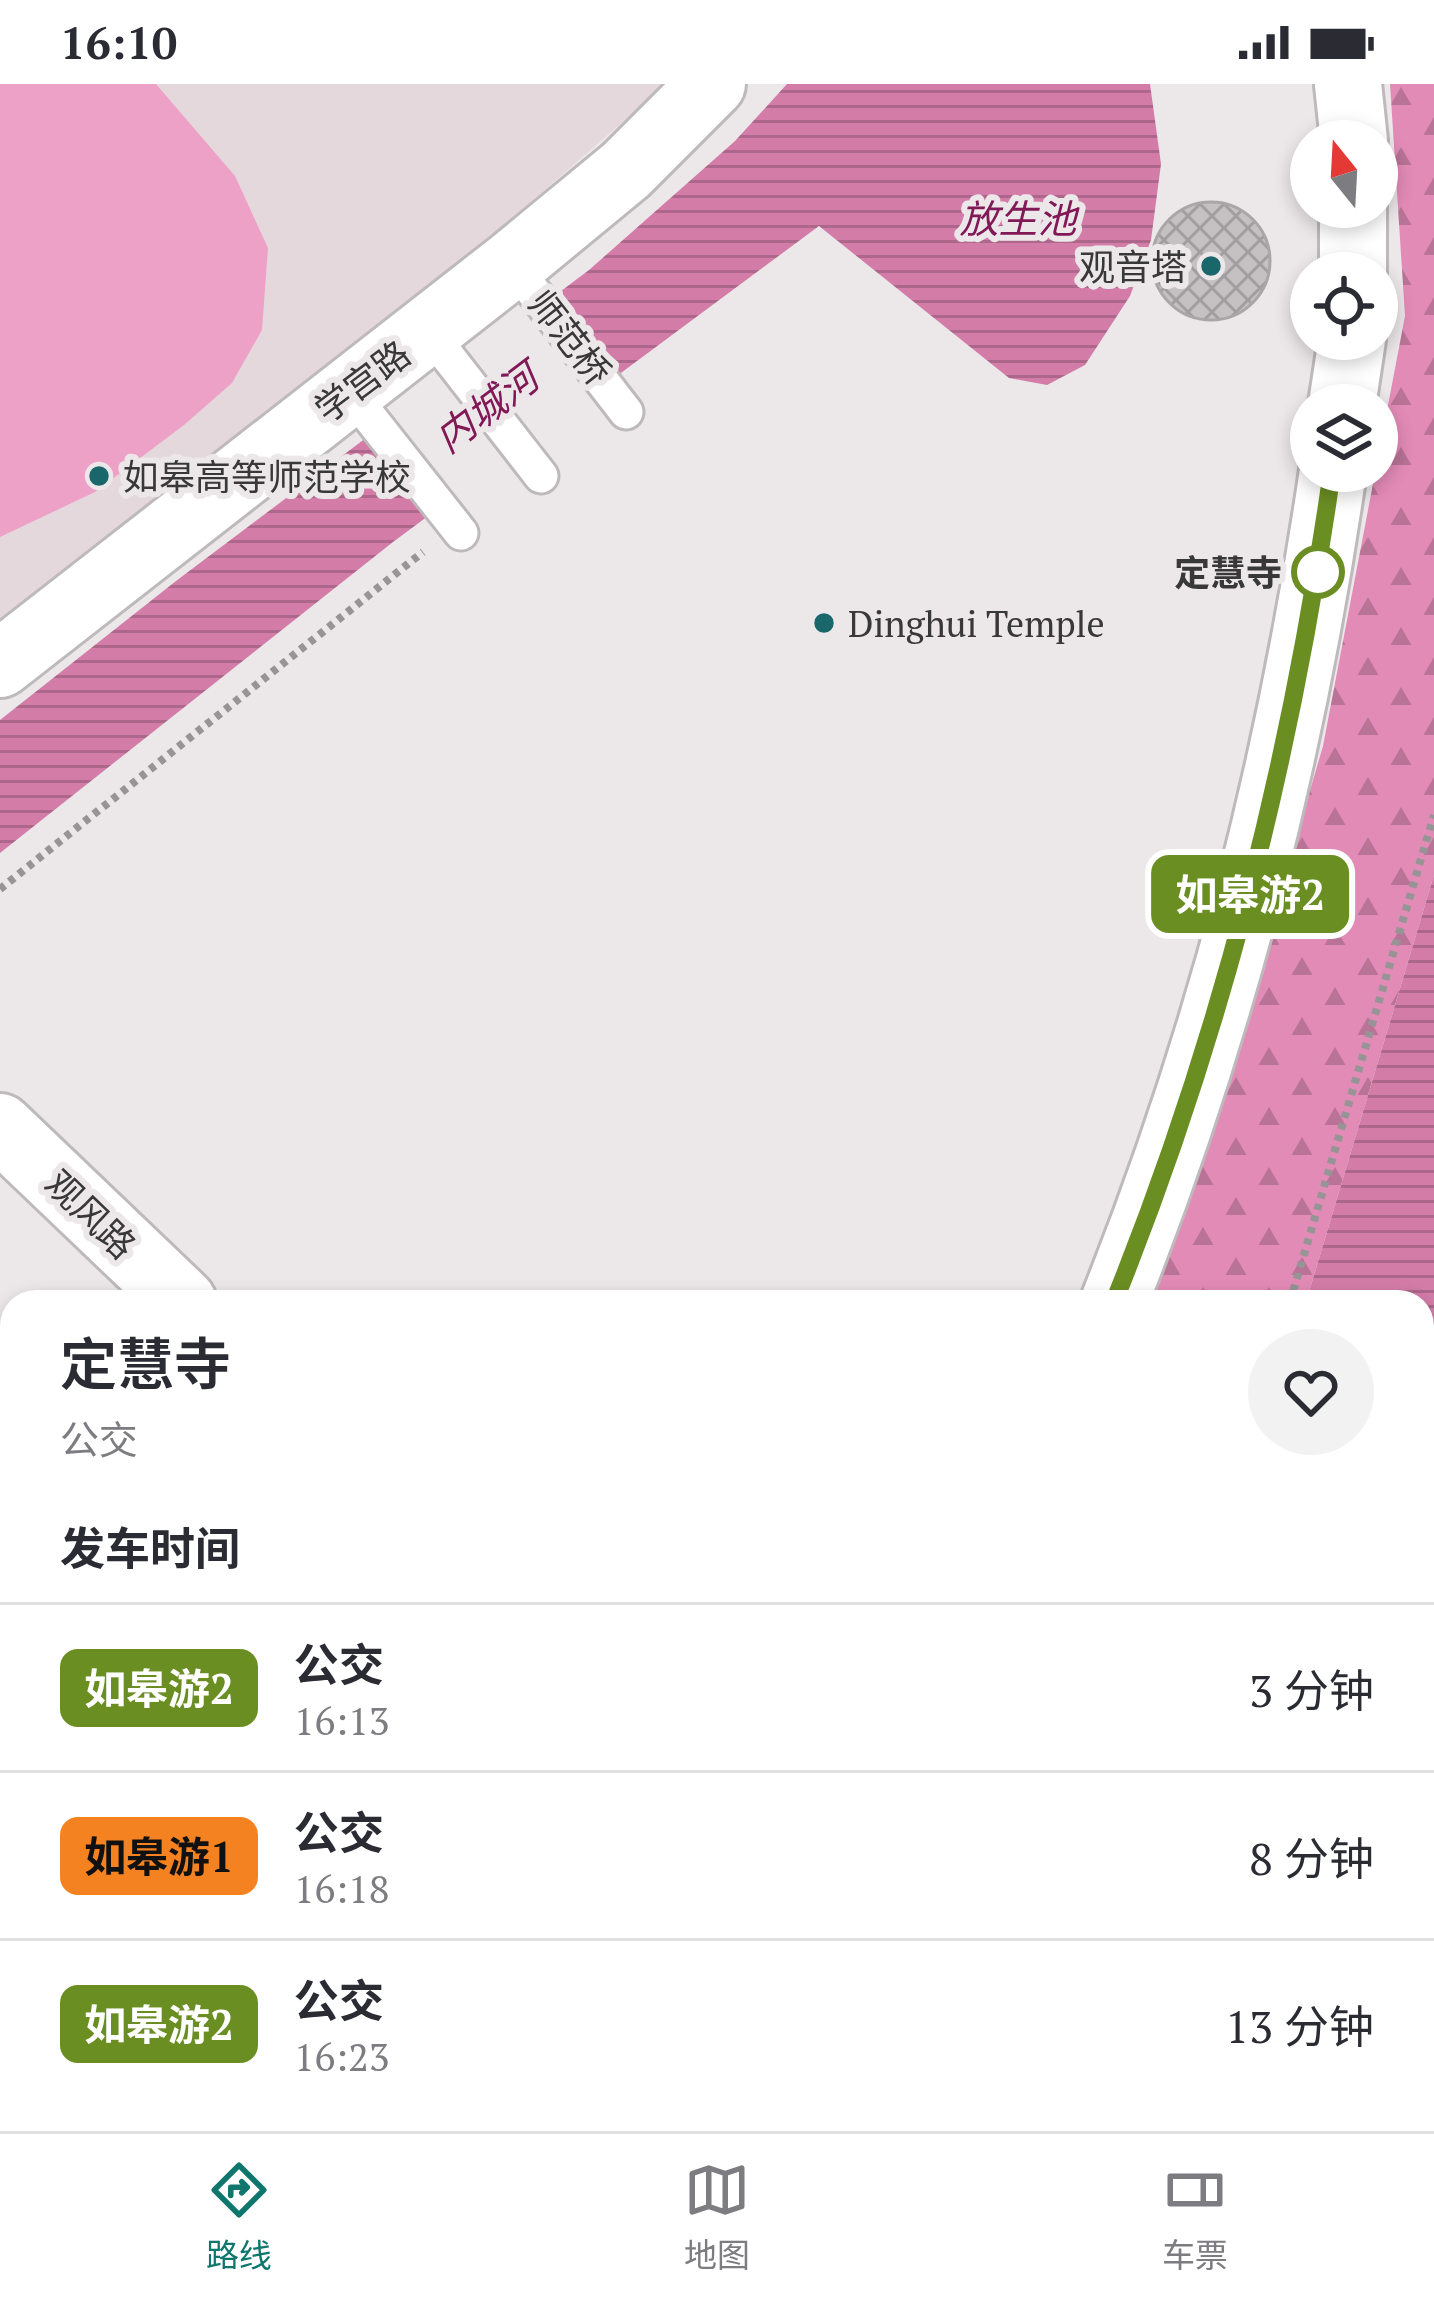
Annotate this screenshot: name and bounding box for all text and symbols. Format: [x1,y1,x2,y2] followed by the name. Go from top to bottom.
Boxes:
[60,12,177,72] text: 16:10
[1290,120,1398,228] north arrow
[1290,120,1398,492] map controls
[959,192,1080,244] water label: 放生池
[1079,243,1187,290] place label: 观音塔
[1290,252,1398,360] button: locate
[1198,253,1224,279] marker: 观音塔
[518,280,622,394] street label: 师范桥
[305,330,419,432] street label: 学宫路
[424,347,554,463] water label: 内城河
[1290,384,1398,492] button: layers
[123,453,411,500] place label: 如皋高等师范学校
[86,463,112,489] marker: 如皋高等师范学校
[1293,547,1343,597] marker: 定慧寺
[1174,549,1282,596] place label: 定慧寺
[848,600,1105,647] place label: Dinghui Temple
[811,610,837,636] marker: Dinghui Temple
[1166,855,1334,933] line badge: 如皋游2
[1175,866,1325,922] text: 如皋游2
[36,1160,146,1268] street label: 观风路
[60,1326,231,1401] text: 定慧寺
[1248,1329,1374,1455] button: heart
[60,1413,138,1465] text: 公交
[60,1518,240,1578] text: 发车时间
[294,1634,384,1694] text: 公交
[84,1660,234,1716] text: 如皋游2
[1249,1660,1374,1720] text: 3 分钟
[294,1694,390,1746] text: 16:13
[294,1802,384,1862] text: 公交
[84,1828,234,1884] text: 如皋游1
[1249,1828,1374,1888] text: 8 分钟
[294,1862,390,1914] text: 16:18
[294,1970,384,2030] text: 公交
[84,1996,234,2052] text: 如皋游2
[1225,1996,1374,2056] text: 13 分钟
[294,2030,390,2082] text: 16:23
[206,2157,272,2277] tab: 路线
[684,2157,750,2277] tab: 地图
[1162,2157,1228,2277] tab: 车票

